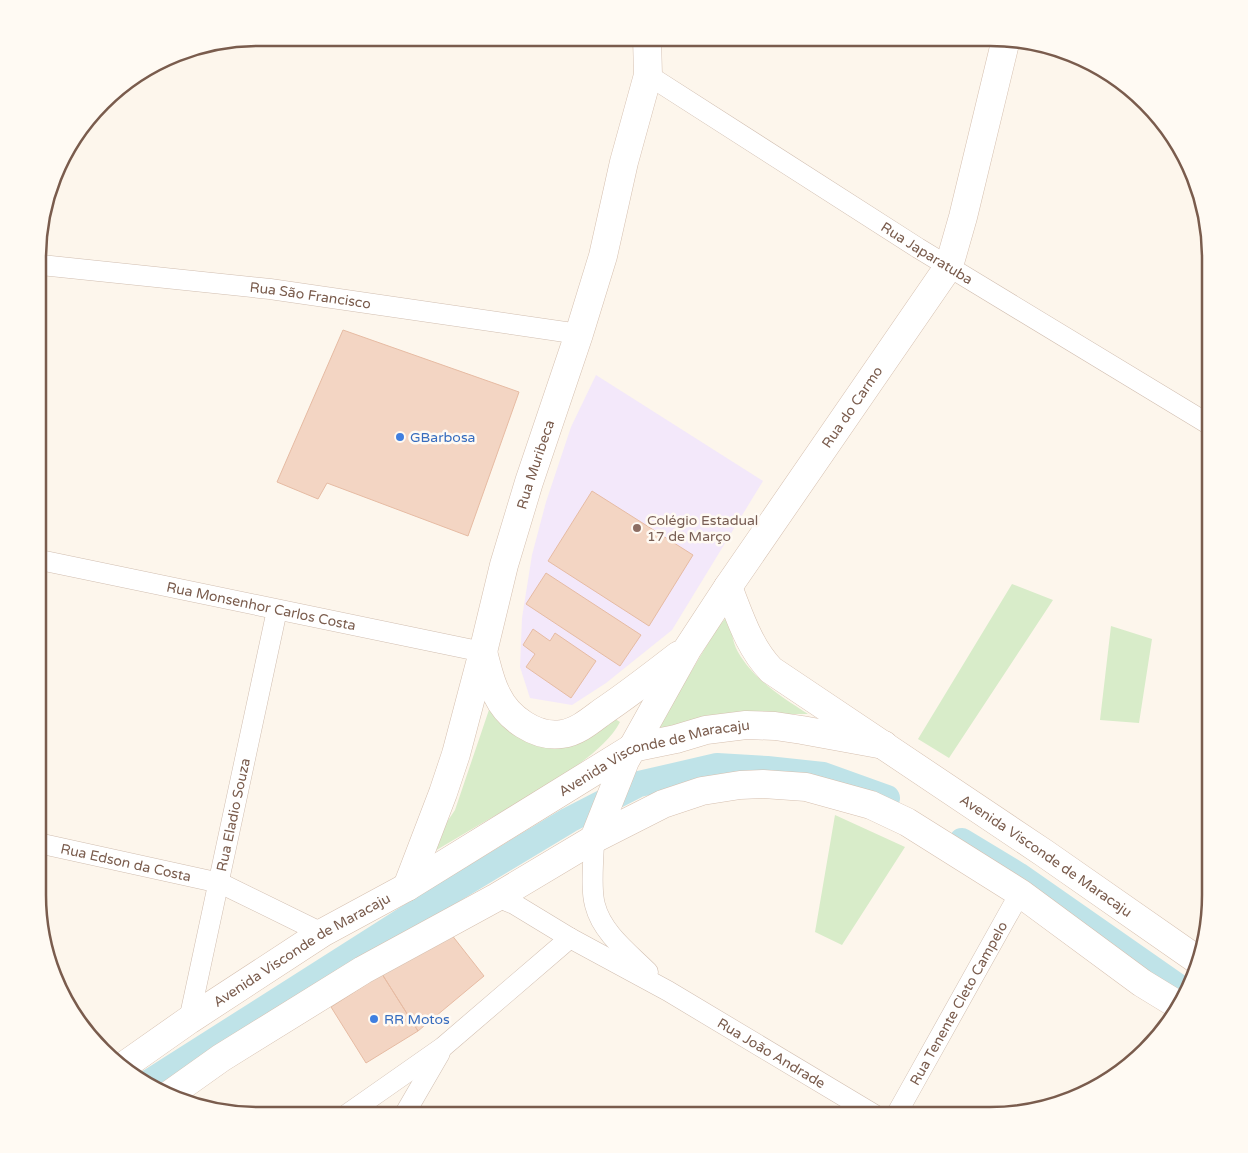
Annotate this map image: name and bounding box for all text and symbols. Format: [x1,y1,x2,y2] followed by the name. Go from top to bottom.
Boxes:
[878,219,976,288] street label: Rua Japaratuba
[249,279,372,313] street label: Rua São Francisco
[818,363,886,451] street label: Rua do Carmo
[513,418,558,511] street label: Rua Muribeca
[410,429,475,446] place label: GBarbosa
[394,431,406,443] marker: GBarbosa
[647,512,758,545] place label: Colégio Estadual 17 de Março
[631,522,643,534] marker: Colégio Estadual 17 de Março
[165,579,357,634] street label: Rua Monsenhor Carlos Costa
[556,717,751,800] street label: Avenida Visconde de Maracaju
[213,757,254,873] street label: Rua Eladio Souza
[957,791,1135,921] street label: Avenida Visconde de Maracaju
[59,840,193,885] street label: Rua Edson da Costa
[210,890,393,1011] street label: Avenida Visconde de Maracaju
[906,919,1011,1088] street label: Rua Tenente Cleto Campelo
[384,1011,450,1028] place label: RR Motos
[368,1013,380,1025] marker: RR Motos
[714,1015,828,1092] street label: Rua João Andrade

